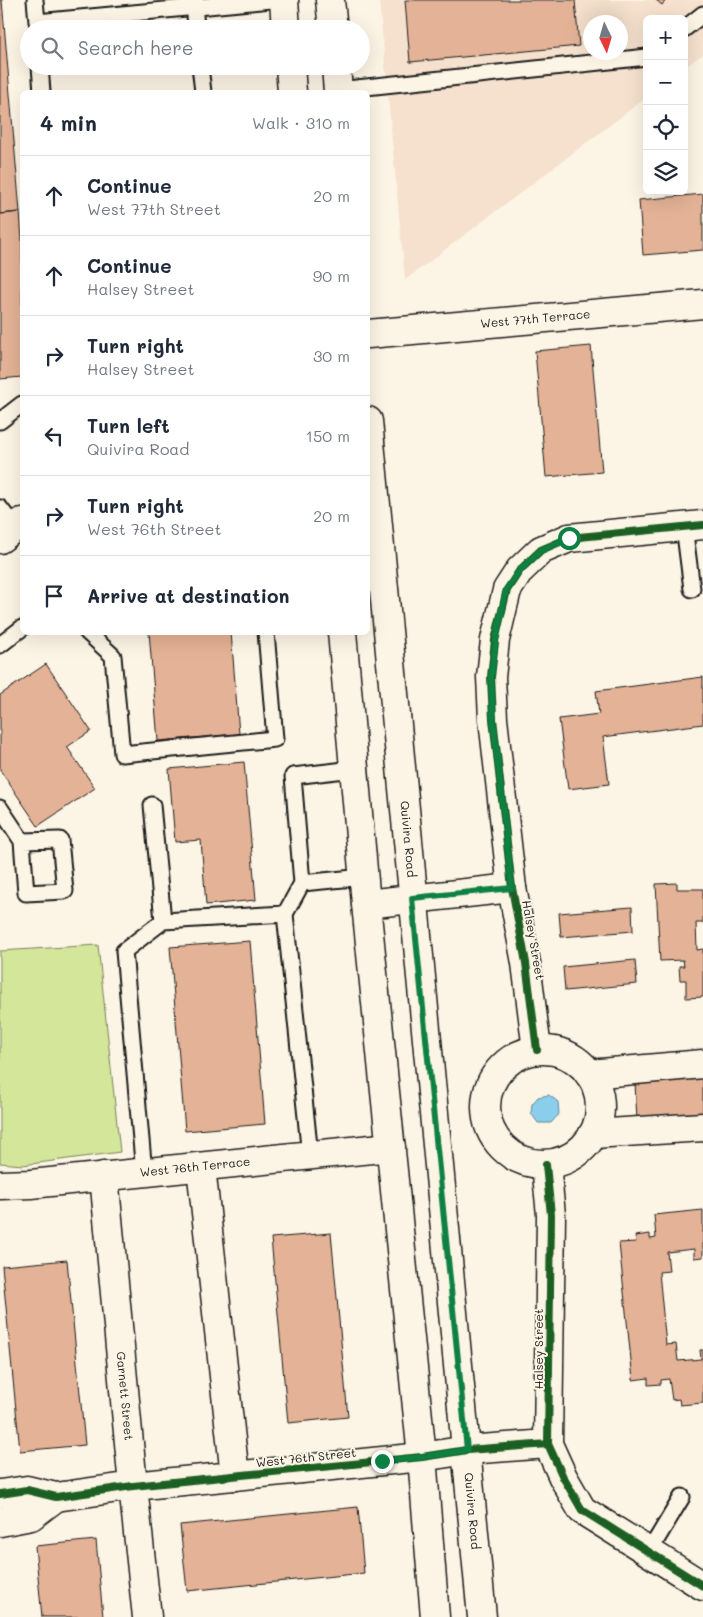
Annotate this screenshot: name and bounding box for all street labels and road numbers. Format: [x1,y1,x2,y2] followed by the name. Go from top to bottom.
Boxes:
[480,305,591,331] street label: West 77th Terrace
[397,800,421,878] street label: Quivira Road
[519,899,549,981] street label: Halsey Street
[139,1153,251,1180] street label: West 76th Terrace
[530,1309,546,1389] street label: Halsey Street
[113,1351,138,1441] street label: Garnett Street
[255,1444,357,1470] street label: West 76th Street
[461,1472,485,1550] street label: Quivira Road

